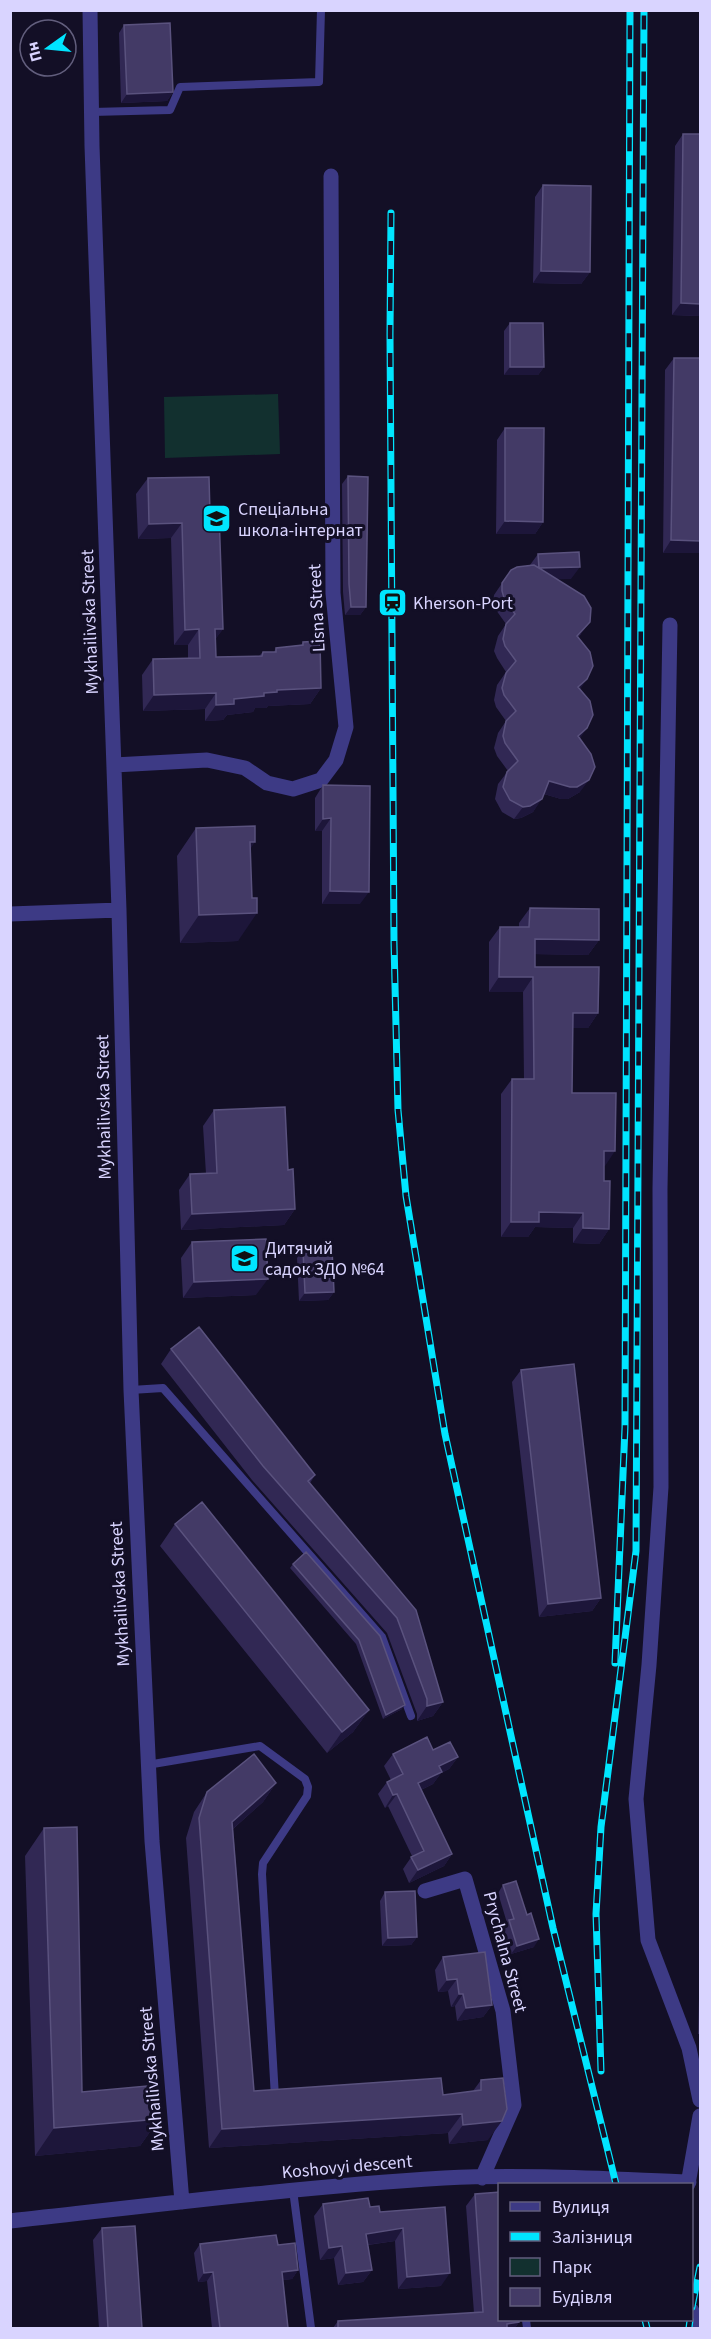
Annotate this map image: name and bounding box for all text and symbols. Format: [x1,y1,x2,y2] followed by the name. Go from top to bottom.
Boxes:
[18,18,78,78] north arrow
[21,39,48,64] text: Пн
[238,497,363,543] place label: Спеціальна школа-інтернат
[201,503,233,535] school or university icon: Спеціальна школа-інтернат
[75,549,105,695] street label: Mykhailivska Street
[302,563,332,653] street label: Lisna Street
[376,587,408,619] station icon: Kherson-Port
[413,591,513,616] place label: Kherson-Port
[90,1034,118,1180] street label: Mykhailivska Street
[265,1236,385,1282] place label: Дитячий садок ЗДО №64
[228,1242,260,1274] school or university icon: Дитячий садок ЗДО №64
[104,1521,136,1667] street label: Mykhailivska Street
[477,1889,533,2015] street label: Prychalna Street
[133,2006,171,2152] street label: Mykhailivska Street
[281,2149,413,2185] street label: Koshovyi descent
[498,2183,693,2321] legend
[552,2195,610,2220] text: Вулиця
[552,2225,633,2250] text: Залізниця
[552,2255,592,2280] text: Парк
[552,2285,612,2310] text: Будівля

